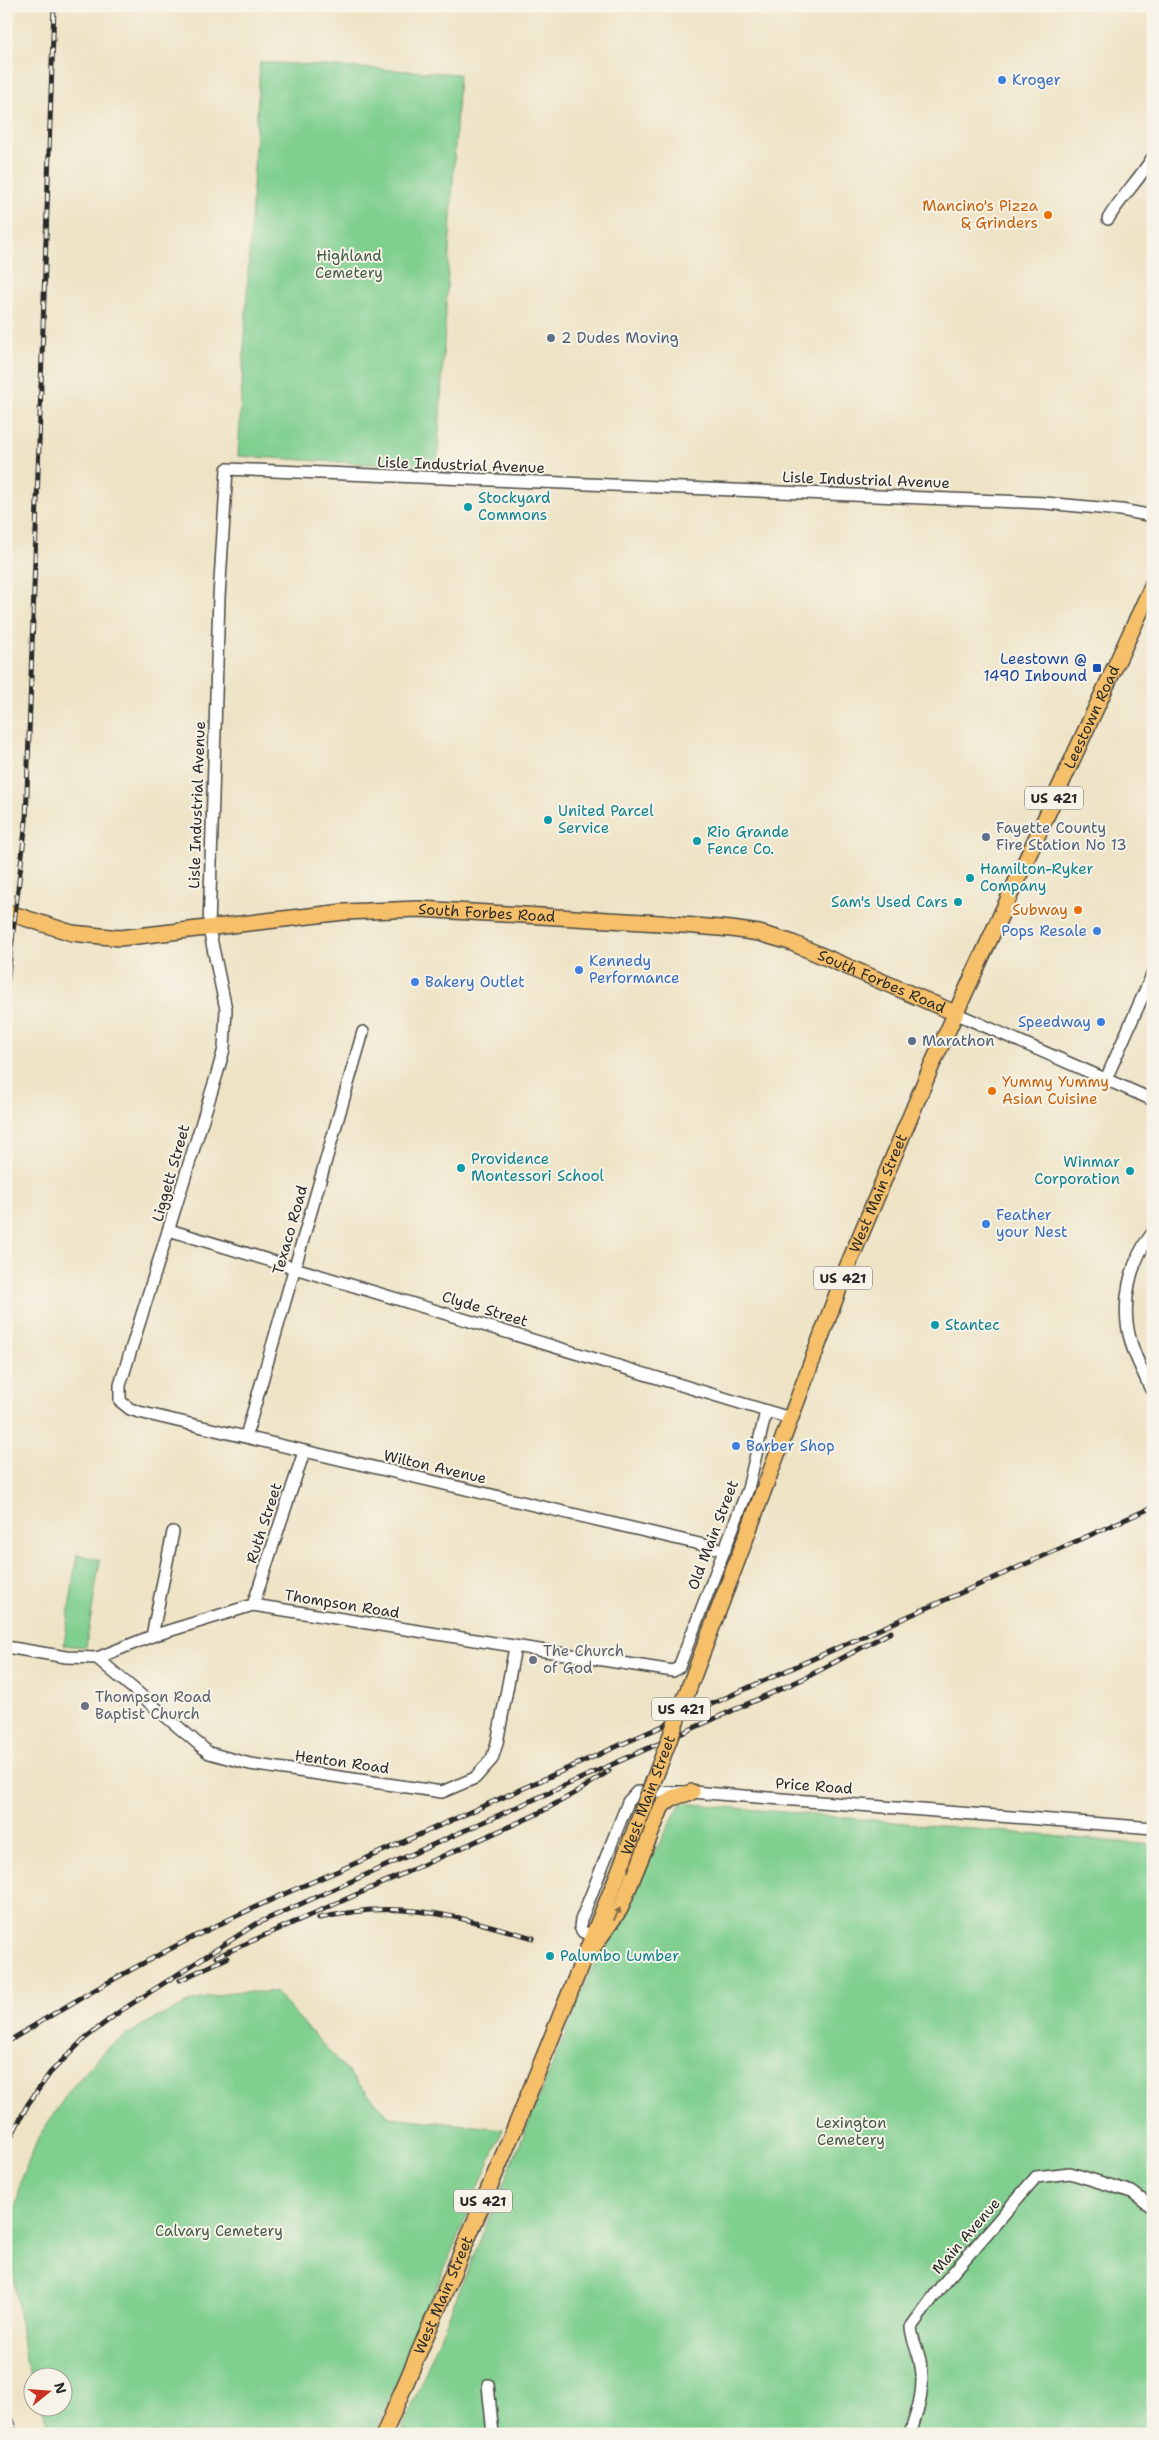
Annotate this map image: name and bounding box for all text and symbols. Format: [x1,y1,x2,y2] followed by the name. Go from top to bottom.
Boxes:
[1012,70,1061,90] place label: Kroger
[996,74,1008,86] marker: Kroger
[922,196,1039,233] place label: Mancino's Pizza & Grinders
[1042,209,1054,221] marker: Mancino's Pizza & Grinders
[315,246,383,283] park label: Highland Cemetery
[561,328,679,348] place label: 2 Dudes Moving
[545,332,557,344] marker: 2 Dudes Moving
[377,452,545,478] street label: Lisle Industrial Avenue
[782,467,950,493] street label: Lisle Industrial Avenue
[478,488,551,525] place label: Stockyard Commons
[462,501,474,513] marker: Stockyard Commons
[983,649,1087,686] place label: Leestown @ 1490 Inbound
[1059,662,1124,772] street label: Leestown Road
[1091,662,1103,674] marker: Leestown @ 1490 Inbound
[184,721,210,889] street label: Lisle Industrial Avenue
[1025,786,1083,810] road number: US 421
[558,801,654,838] place label: United Parcel Service
[542,814,554,826] marker: United Parcel Service
[996,818,1127,855] place label: Fayette County Fire Station No 13
[707,822,789,859] place label: Rio Grande Fence Co.
[980,831,992,843] marker: Fayette County Fire Station No 13
[691,835,703,847] marker: Rio Grande Fence Co.
[980,859,1094,896] place label: Hamilton-Ryker Company
[964,872,976,884] marker: Hamilton-Ryker Company
[831,892,948,912] place label: Sam's Used Cars
[952,896,964,908] marker: Sam's Used Cars
[418,899,556,927] street label: South Forbes Road
[1012,900,1068,920] place label: Subway
[1072,904,1084,916] marker: Subway
[1001,921,1087,941] place label: Pops Resale
[1091,925,1103,937] marker: Pops Resale
[815,945,949,1018] street label: South Forbes Road
[589,951,680,988] place label: Kennedy Performance
[573,964,585,976] marker: Kennedy Performance
[425,972,525,992] place label: Bakery Outlet
[409,976,421,988] marker: Bakery Outlet
[1018,1012,1091,1032] place label: Speedway
[1095,1016,1107,1028] marker: Speedway
[922,1031,994,1051] place label: Marathon
[906,1035,918,1047] marker: Marathon
[1002,1072,1109,1109] place label: Yummy Yummy Asian Cuisine
[986,1085,998,1097] marker: Yummy Yummy Asian Cuisine
[148,1122,194,1224] street label: Liggett Street
[844,1131,912,1256] street label: West Main Street
[471,1149,605,1186] place label: Providence Montessori School
[1034,1152,1120,1189] place label: Winmar Corporation
[455,1162,467,1174] marker: Providence Montessori School
[1124,1165,1136,1177] marker: Winmar Corporation
[268,1183,312,1277] street label: Texaco Road
[996,1205,1068,1242] place label: Feather your Nest
[980,1218,992,1230] marker: Feather your Nest
[814,1266,872,1290] road number: US 421
[440,1286,530,1332] street label: Clyde Street
[945,1315,1000,1335] place label: Stantec
[929,1319,941,1331] marker: Stantec
[746,1436,835,1456] place label: Barber Shop
[730,1440,742,1452] marker: Barber Shop
[382,1445,488,1489] street label: Wilton Avenue
[683,1477,743,1593] street label: Old Main Street
[242,1480,286,1566] street label: Ruth Street
[283,1585,401,1623] street label: Thompson Road
[543,1641,624,1678] place label: The Church of God
[527,1654,539,1666] marker: The Church of God
[95,1687,212,1724] place label: Thompson Road Baptist Church
[652,1698,710,1720] road number: US 421
[79,1700,91,1712] marker: Thompson Road Baptist Church
[616,1732,680,1858] street label: West Main Street
[293,1745,391,1779] street label: Henton Road
[775,1773,854,1799] street label: Price Road
[613,1907,621,1921] one-way arrow
[560,1946,679,1966] place label: Palumbo Lumber
[544,1950,556,1962] marker: Palumbo Lumber
[816,2113,886,2150] park label: Lexington Cemetery
[454,2190,512,2212] road number: US 421
[927,2194,1005,2278] street label: Main Avenue
[155,2221,283,2241] park label: Calvary Cemetery
[409,2233,477,2358] street label: West Main Street
[22,2368,72,2418] north arrow
[50,2380,71,2396] text: N

